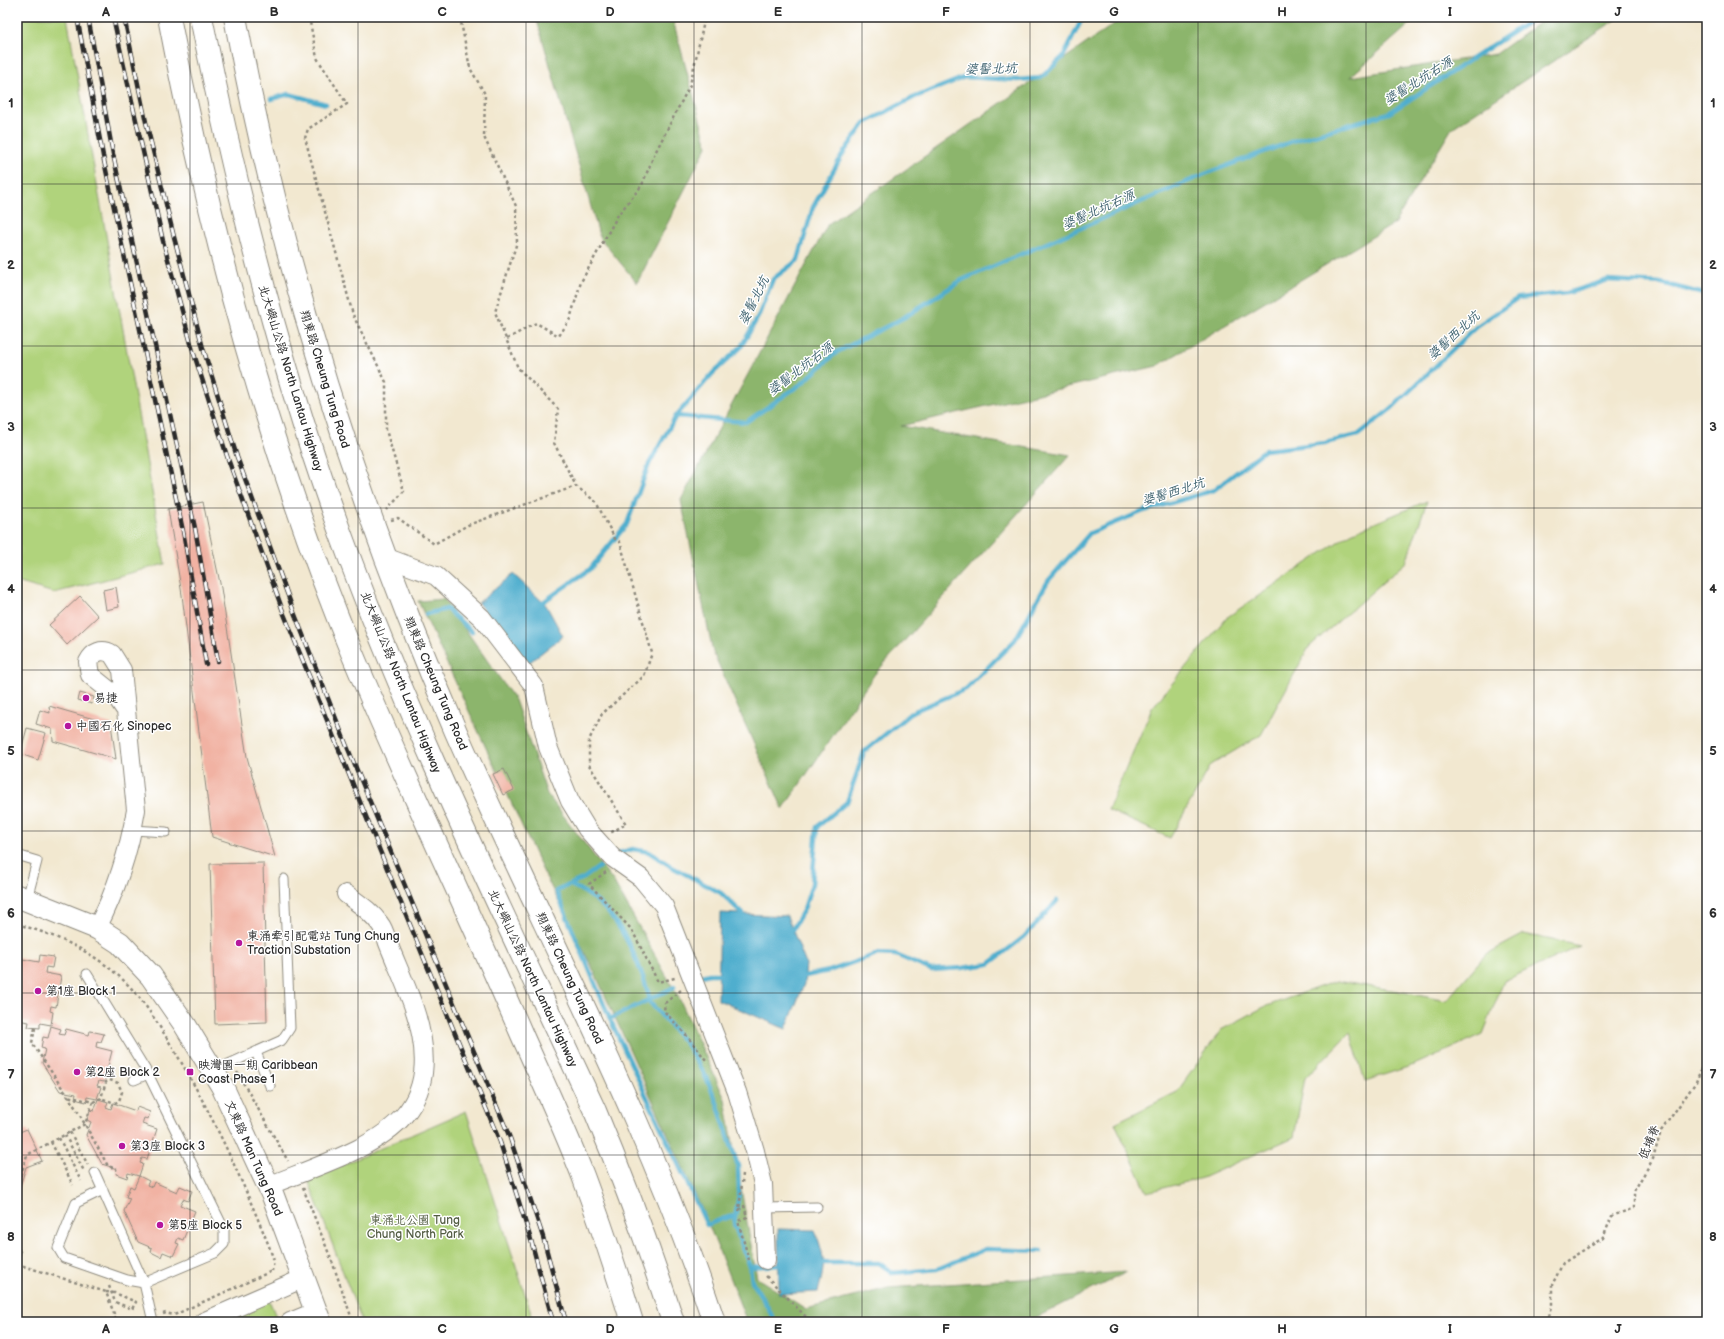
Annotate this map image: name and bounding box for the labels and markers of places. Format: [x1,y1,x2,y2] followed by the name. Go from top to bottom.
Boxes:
[94,691,118,706] place label: 易捷
[81,693,91,703] marker: 易捷
[76,719,171,734] place label: 中國石化 Sinopec
[63,721,73,731] marker: 中國石化 Sinopec
[247,929,400,958] place label: 東涌牽引配電站 Tung Chung Traction Substation
[234,938,244,948] marker: 東涌牽引配電站 Tung Chung Traction Substation
[46,984,116,999] place label: 第1座 Block 1
[33,986,43,996] marker: 第1座 Block 1
[198,1058,318,1087] place label: 映灣園一期 Caribbean Coast Phase 1
[85,1065,160,1080] place label: 第2座 Block 2
[72,1067,82,1077] marker: 第2座 Block 2
[185,1067,195,1077] marker: 映灣園一期 Caribbean Coast Phase 1
[130,1139,205,1154] place label: 第3座 Block 3
[117,1141,127,1151] marker: 第3座 Block 3
[168,1218,242,1233] place label: 第5座 Block 5
[155,1220,165,1230] marker: 第5座 Block 5

